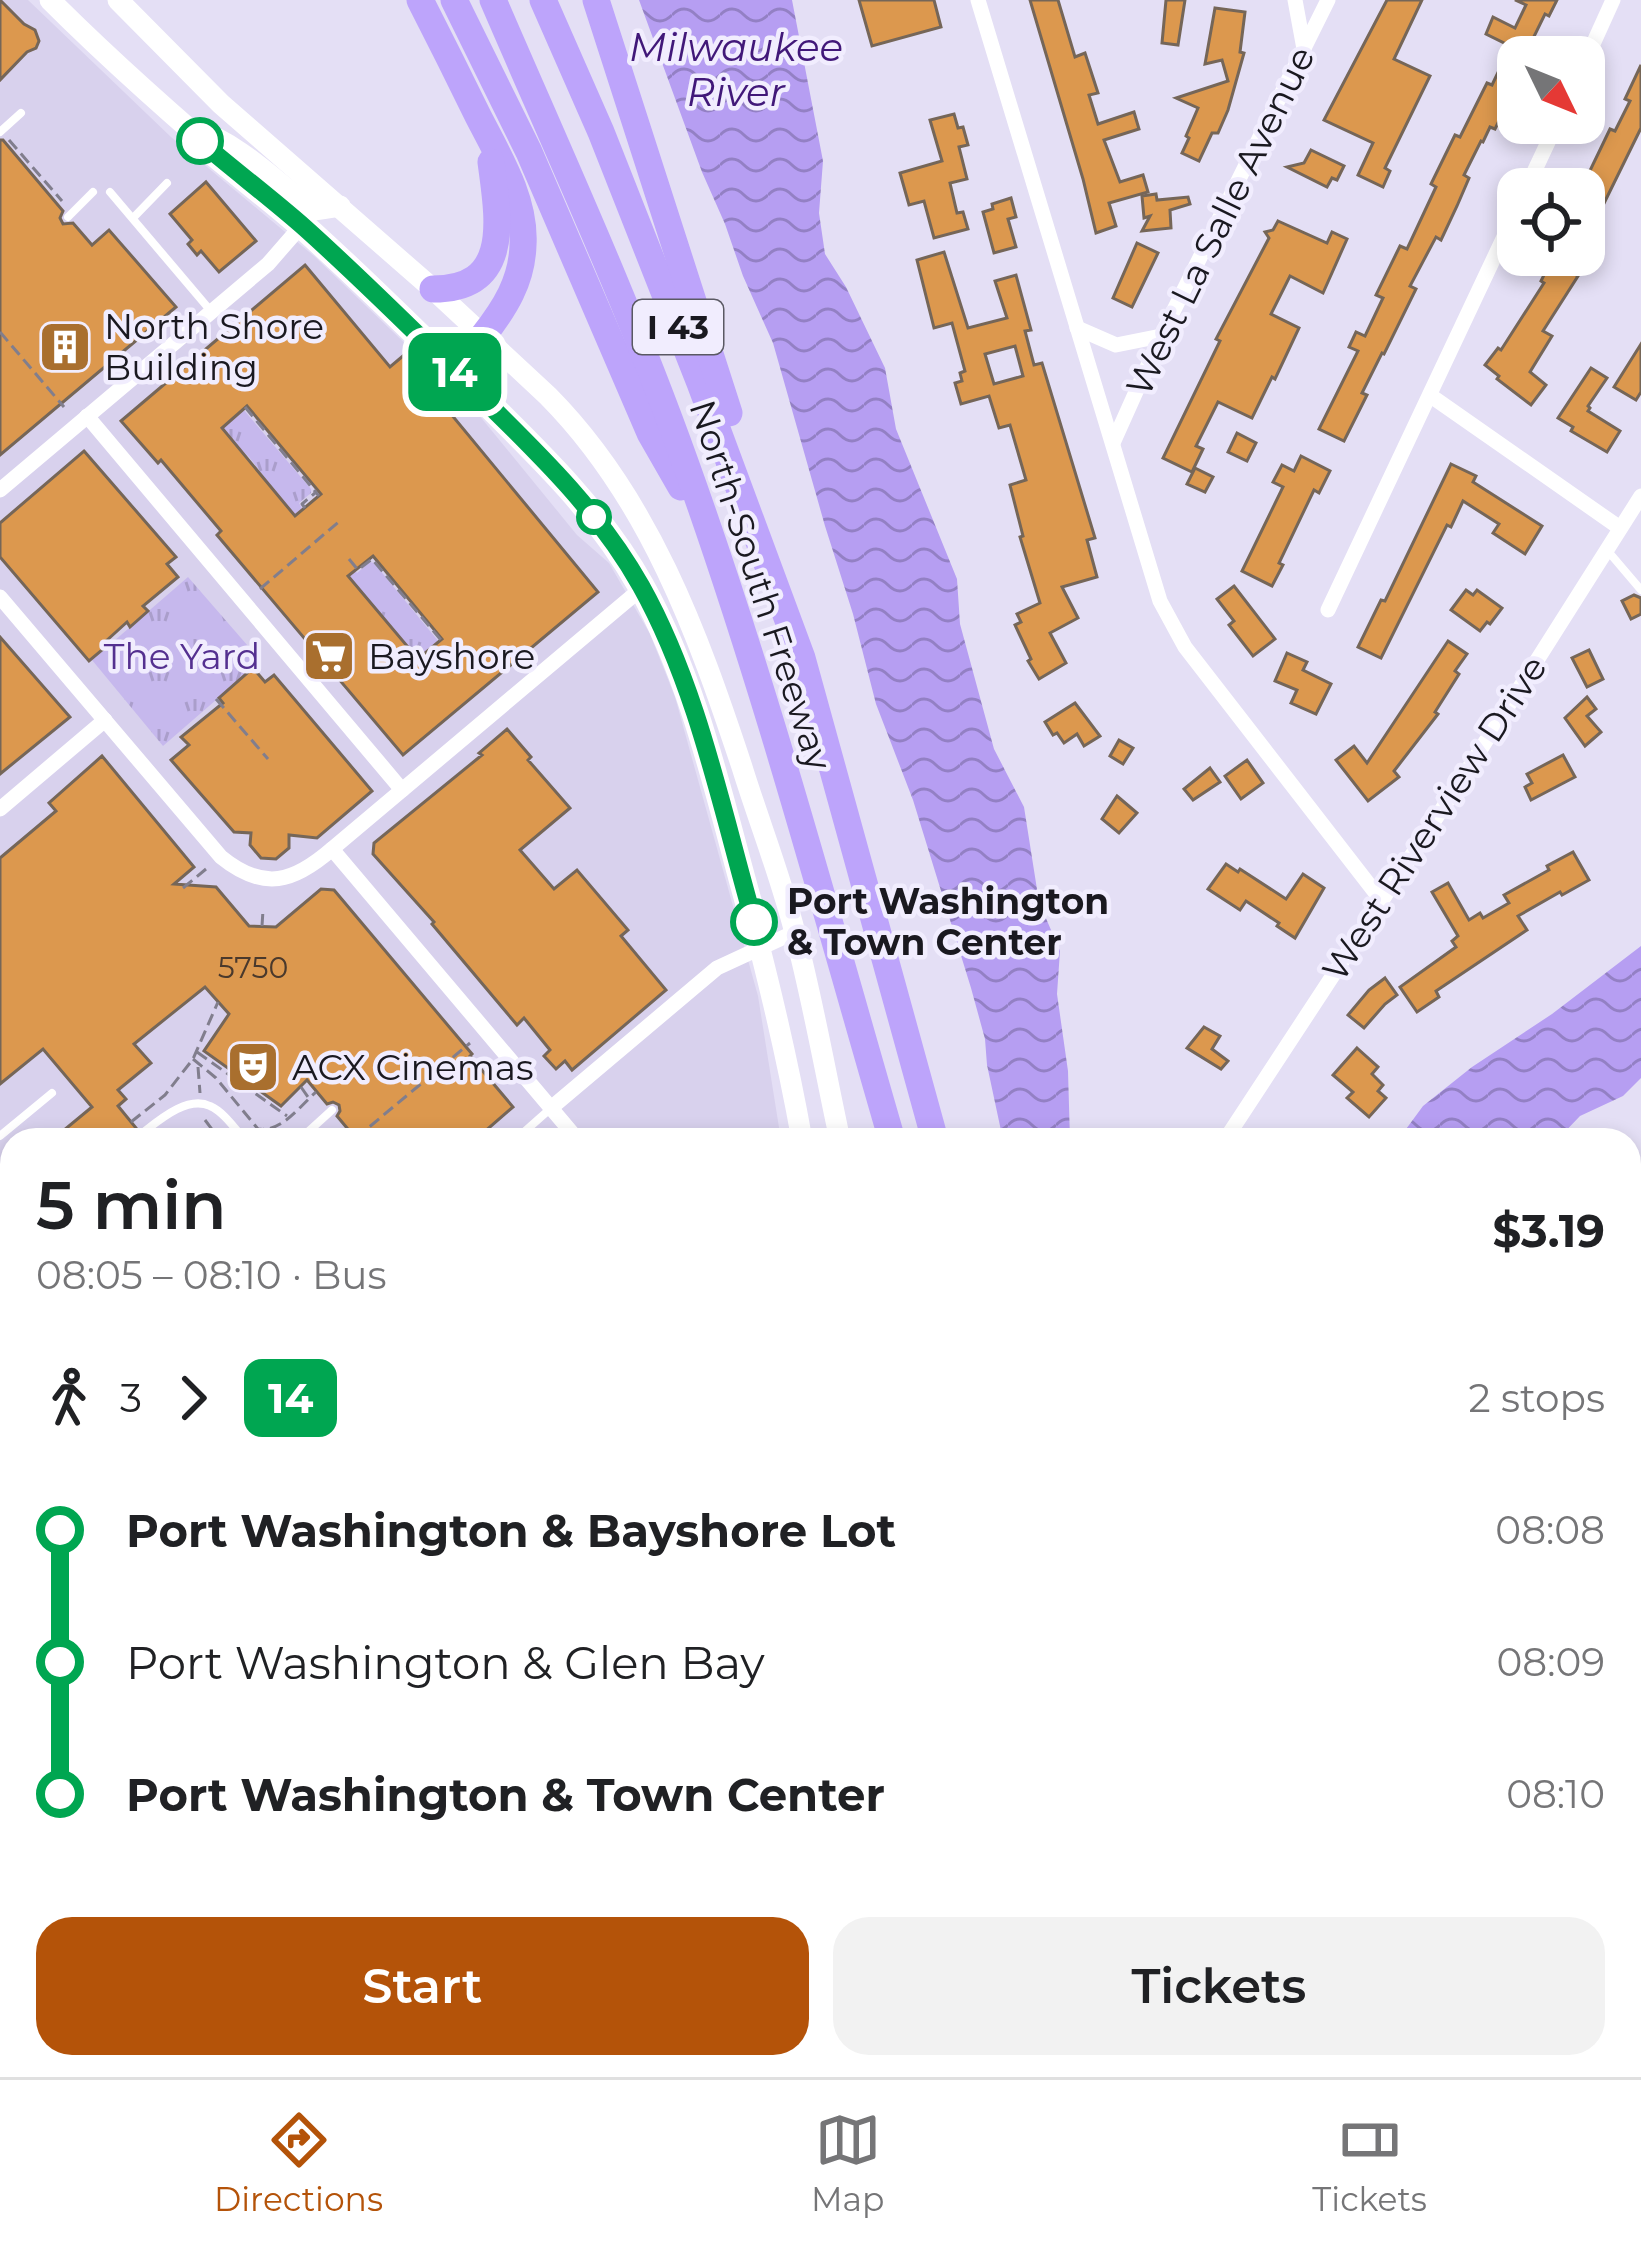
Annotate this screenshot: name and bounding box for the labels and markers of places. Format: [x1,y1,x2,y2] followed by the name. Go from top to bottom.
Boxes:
[178,119,222,163] unlabelled marker
[104,304,324,389] place label: North Shore Building
[37,319,93,375] building icon: North Shore Building
[578,501,610,533] unlabelled marker
[301,628,357,684] supermarket icon: Bayshore
[368,634,535,678] place label: Bayshore
[787,879,1109,964] place label: Port Washington & Town Center
[732,900,776,944] marker: Port Washington & Town Center
[225,1039,281,1095] theatre icon: ACX Cinemas
[292,1045,534,1089] place label: ACX Cinemas

